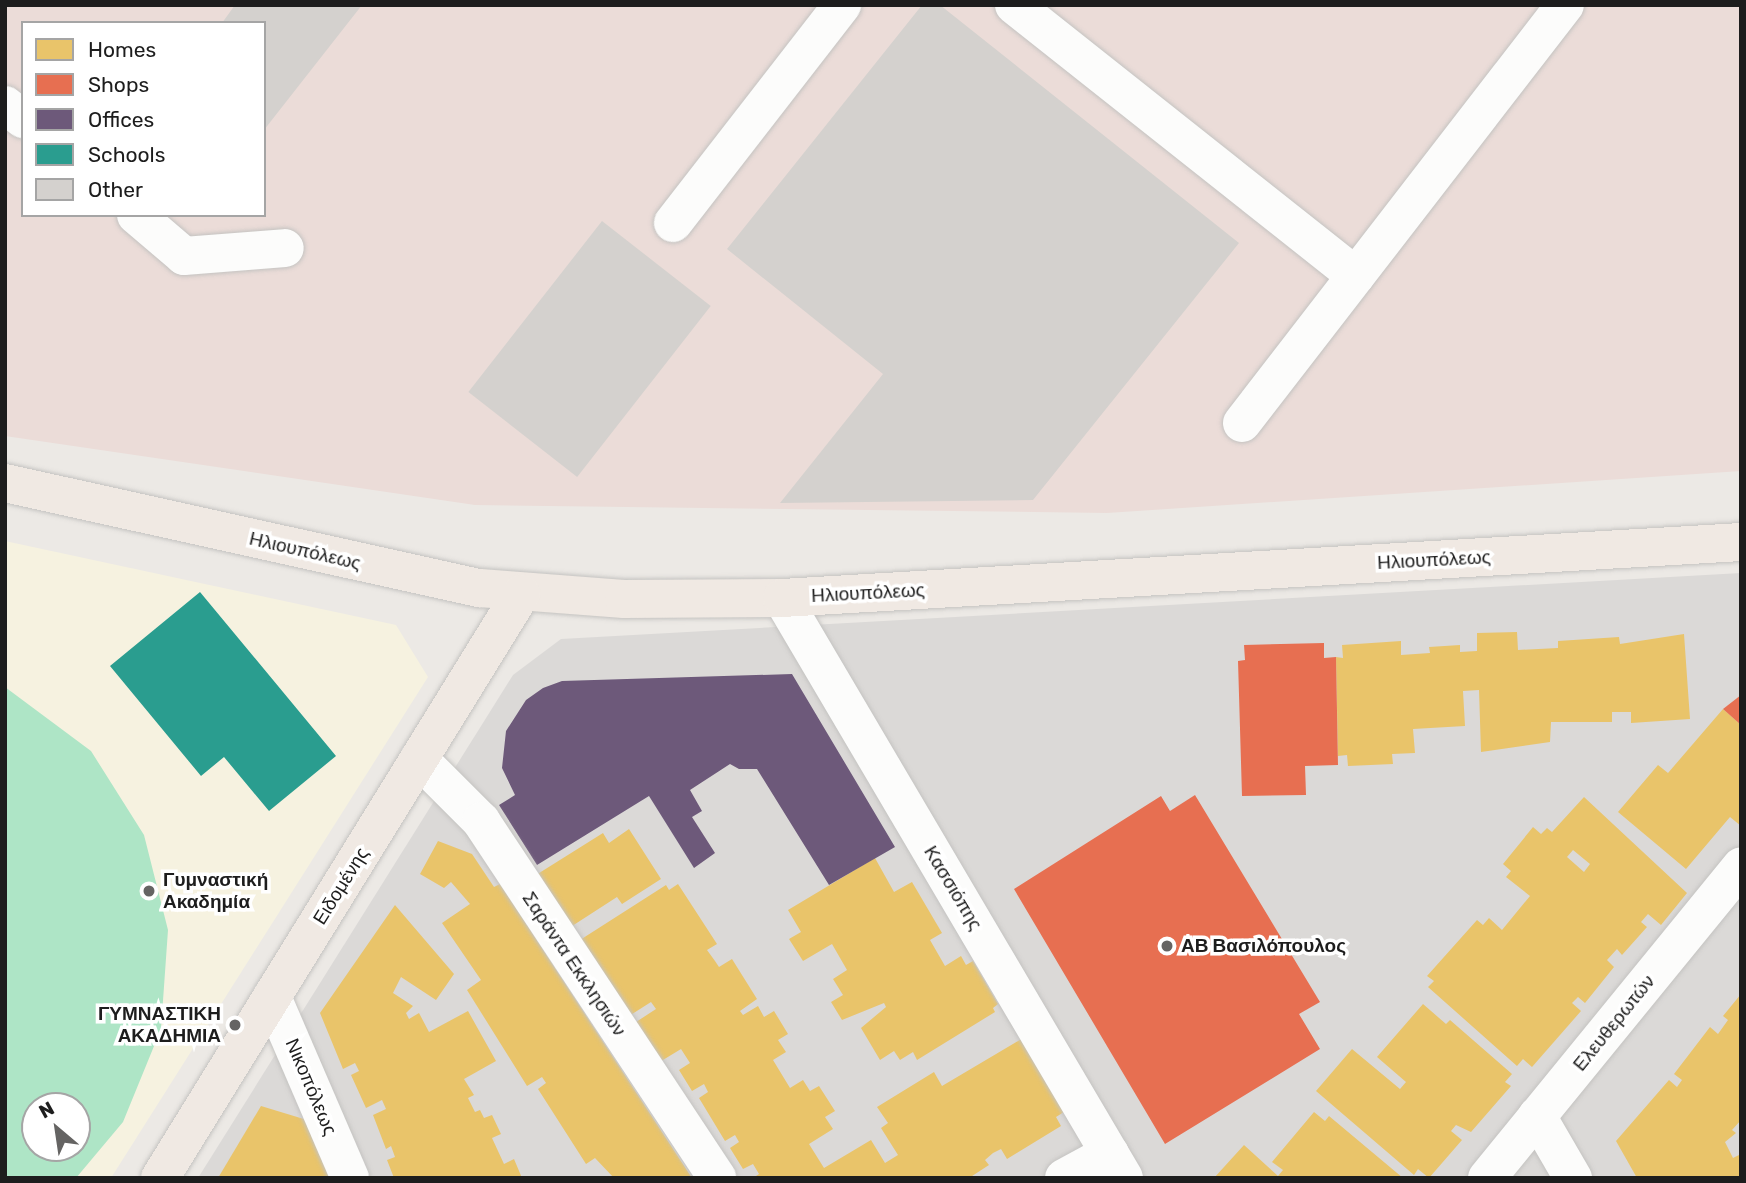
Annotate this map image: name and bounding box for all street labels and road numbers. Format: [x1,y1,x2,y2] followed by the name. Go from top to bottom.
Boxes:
[247,527,363,575] street label: Ηλιουπόλεως
[1377,546,1491,574] street label: Ηλιουπόλεως
[811,579,925,607] street label: Ηλιουπόλεως
[919,842,987,934] street label: Κασσιόπης
[308,843,374,929] street label: Ειδομένης
[517,888,631,1040] street label: Σαράντα Εκκλησιών
[1568,970,1660,1076] street label: Ελευθερωτών
[280,1035,342,1139] street label: Νικοπόλεως

